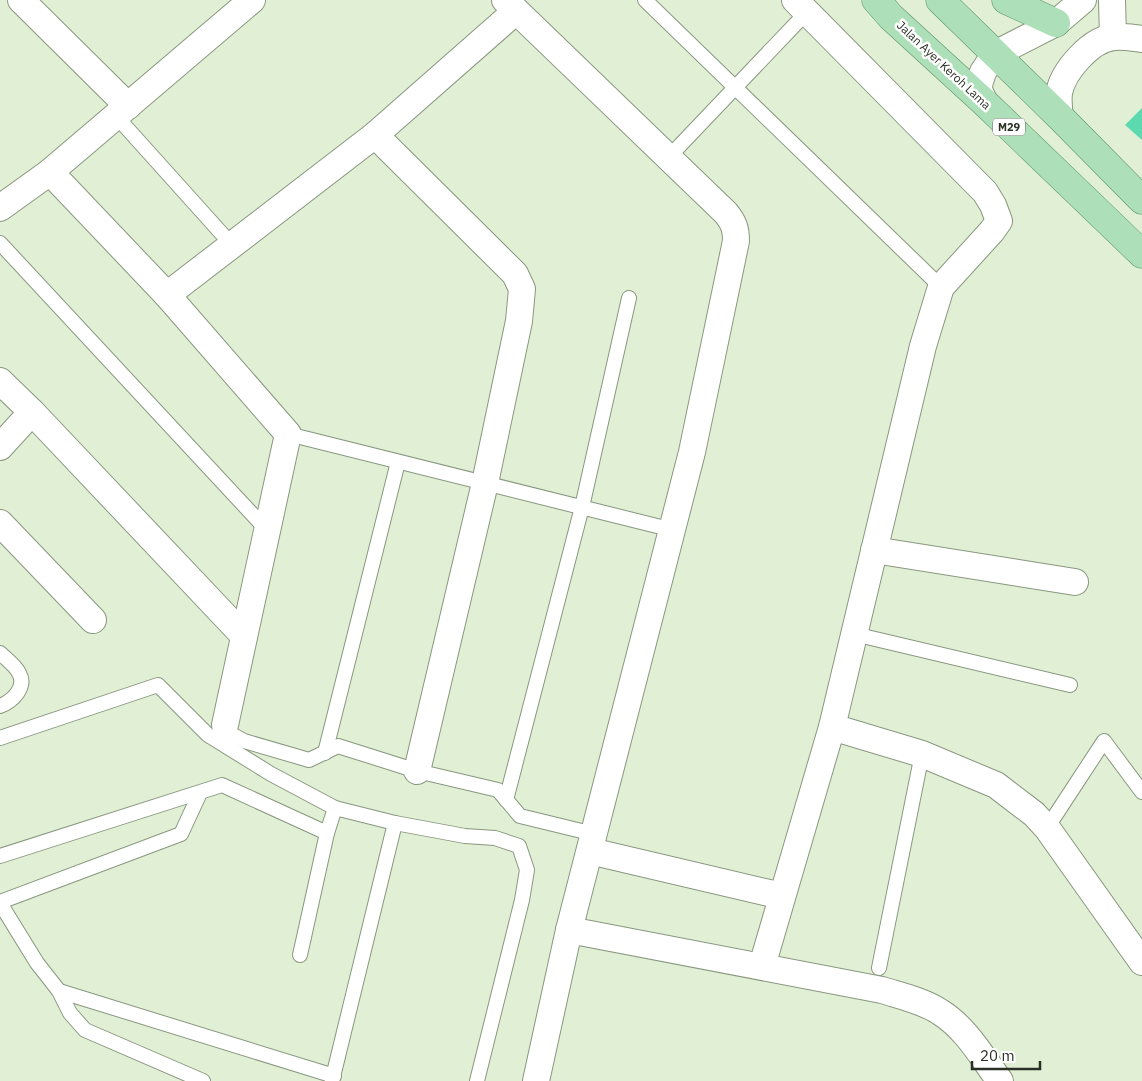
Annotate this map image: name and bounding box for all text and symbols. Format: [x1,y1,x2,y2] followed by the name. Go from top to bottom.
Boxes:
[894,18,995,113] street label: Jalan Ayer Keroh Lama
[993,118,1025,136] road number: M29
[972,1038,1040,1070] scale bar
[980,1046,1015,1065] text: 20 m

